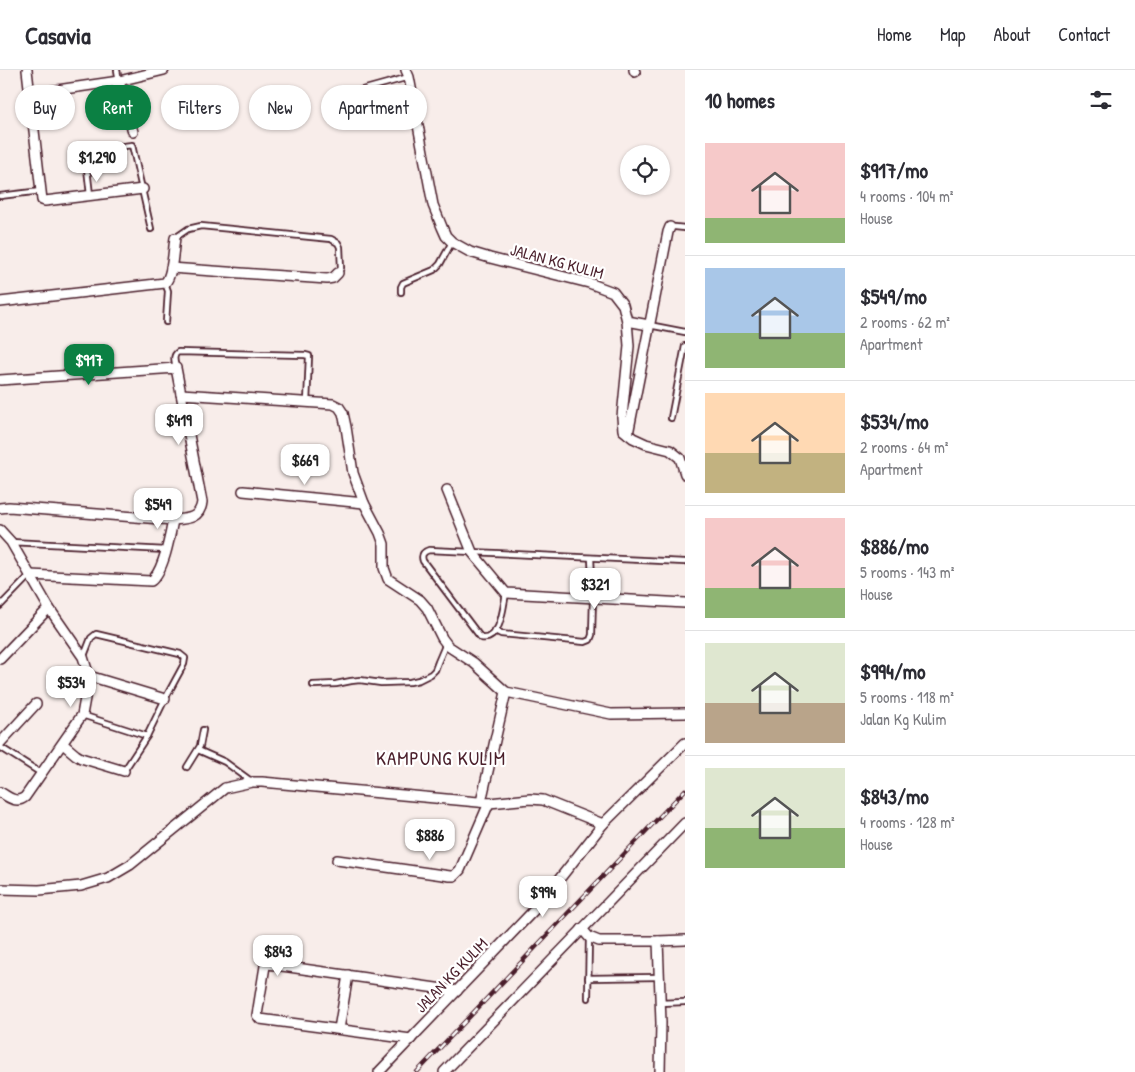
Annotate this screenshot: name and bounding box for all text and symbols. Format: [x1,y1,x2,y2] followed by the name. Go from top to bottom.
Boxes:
[25,19,91,51] text: Casavia
[877,22,912,47] text: Home
[940,22,965,47] text: Map
[993,22,1030,47] text: About
[1058,22,1110,47] text: Contact
[15,85,75,130] chip: Buy
[85,85,151,130] chip: Rent
[161,85,239,130] chip: Filters
[249,85,311,130] chip: New
[321,85,427,130] chip: Apartment
[705,86,775,115] text: 10 homes
[1087,86,1115,114] icon: filters
[56,140,138,183] pin: $1,290
[620,145,670,195] map controls
[620,145,670,195] button: locate
[78,146,116,168] text: $1,290
[860,156,928,185] text: $917/mo
[745,163,805,223] icon: home
[860,185,954,207] text: 4 rooms · 104 m²
[860,207,893,229] text: House
[508,238,606,284] street label: JALAN KG KULIM
[860,282,927,311] text: $549/mo
[745,288,805,348] icon: home
[860,311,950,333] text: 2 rooms · 62 m²
[860,333,923,355] text: Apartment
[59,344,119,386] pin: $917
[75,349,103,371] text: $917
[149,404,209,446] pin: $419
[860,407,928,436] text: $534/mo
[166,409,192,431] text: $419
[745,413,805,473] icon: home
[860,436,948,458] text: 2 rooms · 64 m²
[275,444,335,486] pin: $669
[292,449,318,471] text: $669
[860,458,923,480] text: Apartment
[128,488,188,530] pin: $549
[145,493,171,515] text: $549
[860,532,929,561] text: $886/mo
[745,538,805,598] icon: home
[860,561,954,583] text: 5 rooms · 143 m²
[565,568,625,610] pin: $321
[581,573,609,595] text: $321
[860,583,893,605] text: House
[860,657,926,686] text: $994/mo
[745,663,805,723] icon: home
[41,666,101,708] pin: $534
[57,671,85,693] text: $534
[860,686,954,708] text: 5 rooms · 118 m²
[860,708,946,730] text: Jalan Kg Kulim
[376,745,506,771] district label: KAMPUNG KULIM
[860,782,929,811] text: $843/mo
[745,788,805,848] icon: home
[860,811,955,833] text: 4 rooms · 128 m²
[400,818,460,861] pin: $886
[416,824,444,846] text: $886
[860,833,893,855] text: House
[513,876,573,918] pin: $994
[530,881,556,903] text: $994
[410,933,492,1017] street label: JALAN KG KULIM
[248,934,308,977] pin: $843
[264,940,292,962] text: $843

